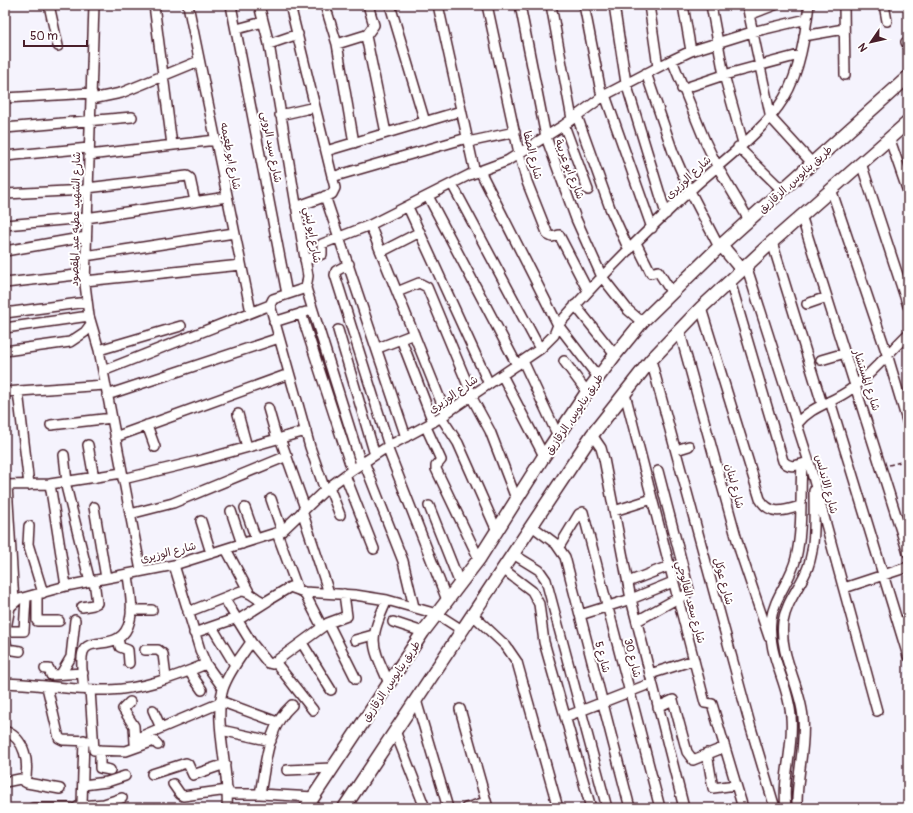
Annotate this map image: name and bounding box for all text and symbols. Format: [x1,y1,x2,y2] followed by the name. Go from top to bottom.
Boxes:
[24,22,87,48] scale bar
[851,22,891,62] north arrow
[30,29,58,44] text: 50 m
[855,40,871,54] text: N
[256,110,285,184] street label: شارع سيد الروبى
[216,121,243,191] street label: شارع ابو طعيمه
[518,130,545,181] street label: شارع الصفا
[550,137,587,202] street label: شارع ابو عريبة
[756,143,836,217] street label: طريق بنايوس, الزقازيق
[68,152,85,286] street label: شارع الشهيد عطيه عبد المقصود
[663,153,715,203] street label: شارع الوزيرى
[297,206,324,265] street label: شارع ابو لبني
[848,347,883,413] street label: شارع المستشار
[543,371,607,458] street label: طريق بنايوس, الزقازيق
[426,373,482,418] street label: شارع الوزيرى
[810,453,841,516] street label: شارع الاندلس
[720,462,747,511] street label: شارع لبنان
[139,539,198,568] street label: شارع الوزيرى
[709,556,736,607] street label: شارع عوكل
[669,559,708,646] street label: شارع سعد الفالوجي
[619,637,644,680] street label: شارع 30
[360,638,424,725] street label: طريق بنايوس, الزقازيق
[590,640,613,675] street label: شارع 5

